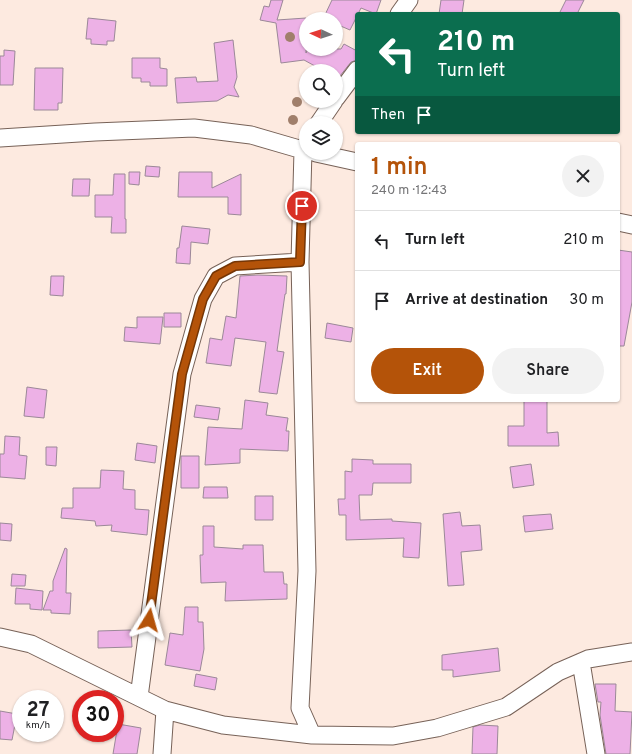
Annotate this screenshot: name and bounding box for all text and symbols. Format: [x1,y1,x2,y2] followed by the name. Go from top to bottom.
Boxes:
[299,12,343,56] north arrow
[299,12,343,160] map controls
[437,25,515,61] text: 210 m
[371,28,423,80] icon: left
[437,60,505,83] text: Turn left
[299,64,343,108] button: search
[413,104,435,126] icon: arrive
[371,106,405,125] text: Then
[299,116,343,160] button: layers
[371,153,428,183] text: 1 min
[562,155,604,197] button: close
[371,183,447,199] text: 240 m · 12:43
[285,189,319,223] pin
[291,195,313,217] icon: arrive
[371,230,393,252] icon: left
[405,231,465,250] text: Turn left
[563,231,604,250] text: 210 m
[371,290,393,312] icon: arrive
[405,291,548,310] text: Arrive at destination
[569,291,604,310] text: 30 m
[371,348,484,394] button: Exit
[492,348,604,394] button: Share
[128,599,170,641] position arrow
[72,690,124,742] speed limit sign: 30
[27,698,49,724] text: 27
[26,719,50,732] text: km/h

